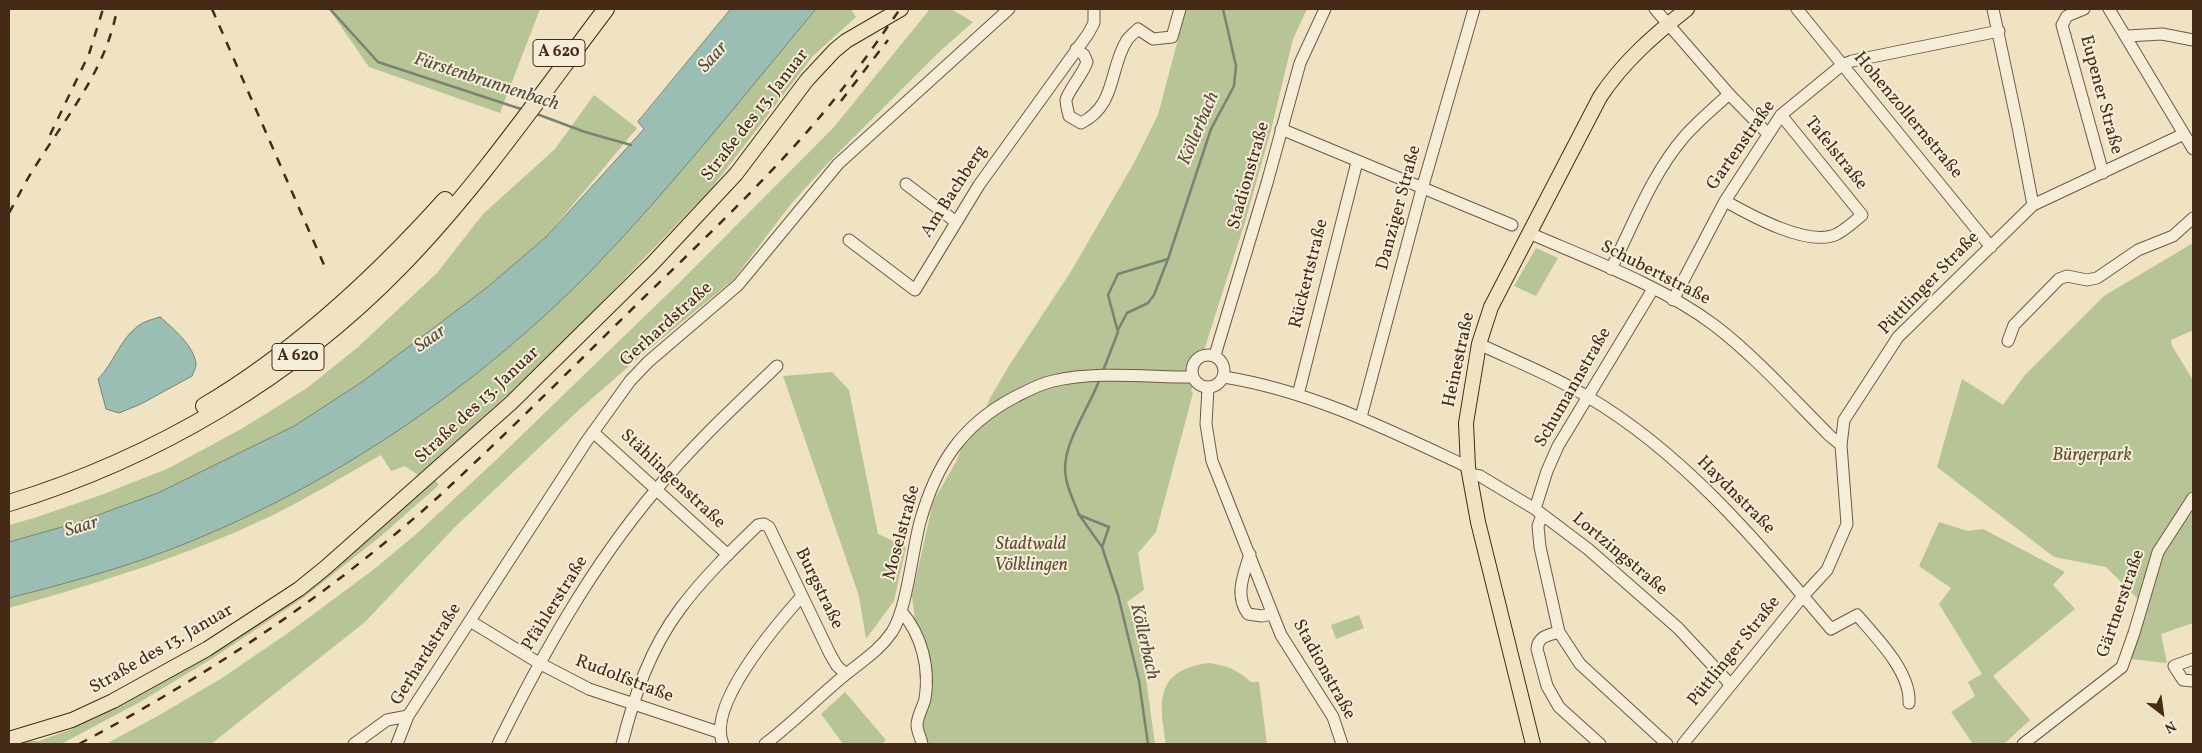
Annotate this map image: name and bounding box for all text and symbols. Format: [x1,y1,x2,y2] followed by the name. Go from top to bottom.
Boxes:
[2074,33,2126,157] street label: Eupener Straße
[694,38,734,78] water label: Saar
[533,40,585,66] road number: A 620
[698,46,814,186] street label: Straße des 13. Januar
[1848,48,1966,184] street label: Hohenzollernstraße
[411,49,561,117] water label: Fürstenbrunnenbach
[1174,89,1226,169] water label: Köllerbach
[1703,97,1781,195] street label: Gartenstraße
[1799,113,1871,195] street label: Tafelstraße
[1224,120,1276,232] street label: Stadionstraße
[917,142,993,242] street label: Am Bachberg
[1373,143,1427,273] street label: Danziger Straße
[1286,217,1334,331] street label: Rückertstraße
[1875,228,1985,340] street label: Püttlinger Straße
[1596,237,1714,311] street label: Schubertstraße
[617,278,717,372] street label: Gerhardstraße
[1439,311,1481,409] street label: Heinestraße
[411,321,451,359] water label: Saar
[1531,324,1617,452] street label: Schumannstraße
[411,343,545,469] street label: Straße des 13. Januar
[272,344,324,371] road number: A 620
[615,426,729,534] street label: Stählingenstraße
[2052,446,2132,468] park label: Bürgerpark
[1691,452,1779,540] street label: Haydnstraße
[880,483,926,583] street label: Moselstraße
[1567,509,1671,601] street label: Lortzingstraße
[62,512,102,544] water label: Saar
[994,535,1068,578] park label: Stadtwald Völklingen
[789,545,847,633] street label: Burgstraße
[2093,547,2151,661] street label: Gärtnerstraße
[518,553,594,655] street label: Pfählerstraße
[1684,593,1786,711] street label: Püttlinger Straße
[86,600,238,700] street label: Straße des 13. Januar
[387,600,467,710] street label: Gerhardstraße
[1123,602,1163,682] water label: Köllerbach
[1287,616,1359,724] street label: Stadionstraße
[572,651,676,709] street label: Rudolfstraße
[2137,688,2187,738] north arrow
[2161,716,2179,737] text: N

